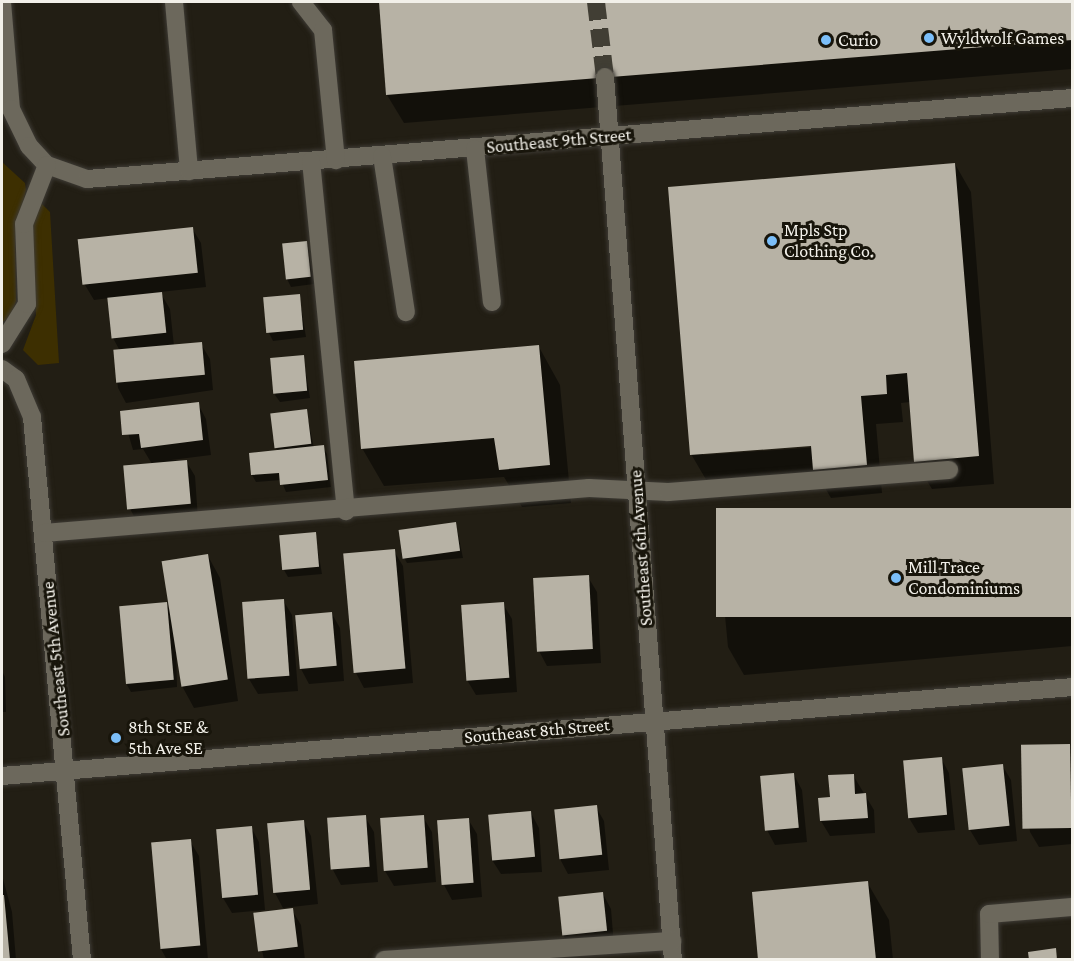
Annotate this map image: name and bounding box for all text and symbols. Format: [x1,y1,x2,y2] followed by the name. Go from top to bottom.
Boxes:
[941,27,1064,49] place label: Wyldwolf Games
[838,29,878,51] place label: Curio
[922,31,936,45] marker: Wyldwolf Games
[819,33,833,47] marker: Curio
[486,124,632,158] street label: Southeast 9th Street
[784,220,874,262] place label: Mpls Stp Clothing Co.
[765,234,779,248] marker: Mpls Stp Clothing Co.
[625,469,657,627] street label: Southeast 6th Avenue
[908,557,1020,600] place label: Mill Trace Condominiums
[889,571,903,585] marker: Mill Trace Condominiums
[37,581,75,737] street label: Southeast 5th Avenue
[463,714,611,748] street label: Southeast 8th Street
[128,717,208,760] place label: 8th St SE & 5th Ave SE
[109,731,123,745] marker: 8th St SE & 5th Ave SE

